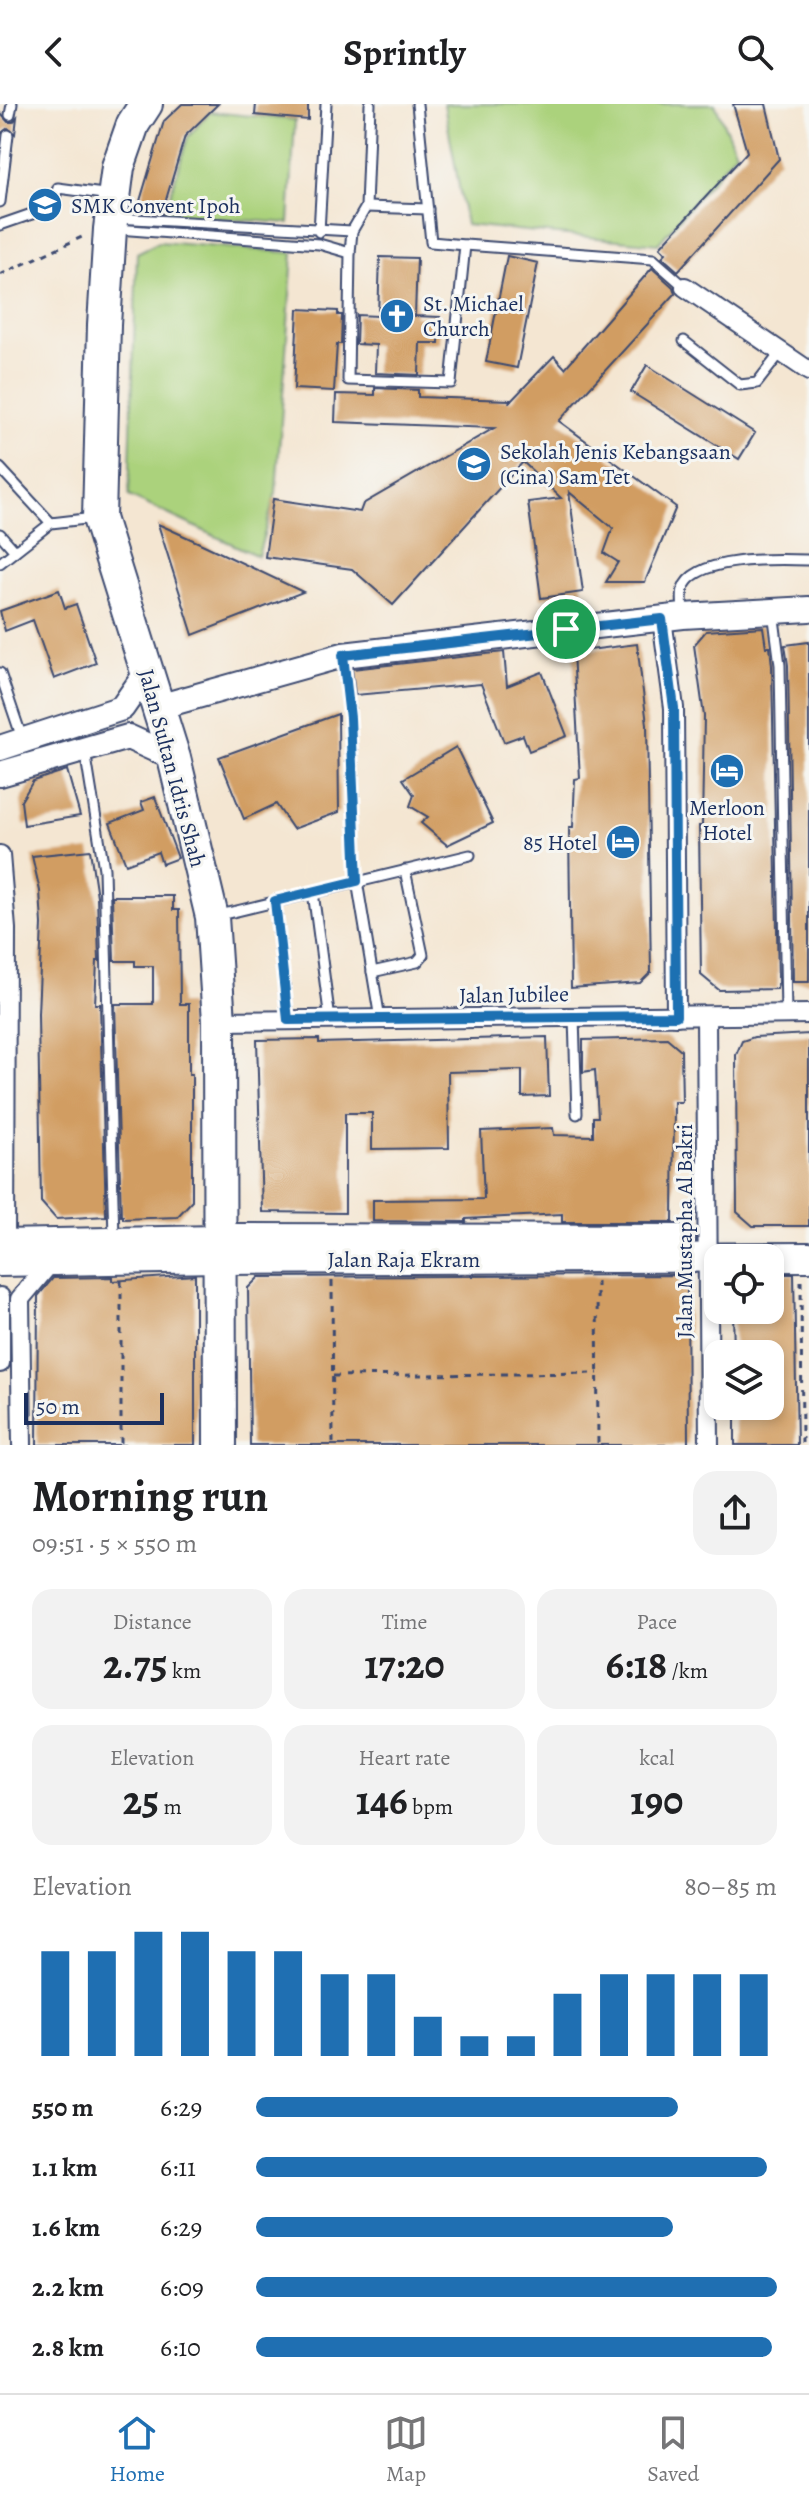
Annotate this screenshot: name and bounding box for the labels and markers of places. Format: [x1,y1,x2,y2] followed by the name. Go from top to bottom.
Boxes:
[26,186,64,224] school or university icon: SMK Convent Ipoh
[71,191,241,221] place label: SMK Convent Ipoh
[423,289,524,344] place label: St. Michael Church
[378,297,416,335] church icon: St. Michael Church
[500,437,731,492] place label: Sekolah Jenis Kebangsaan (Cina) Sam Tet
[455,445,493,483] school or university icon: Sekolah Jenis Kebangsaan (Cina) Sam Tet
[532,595,600,663] pin
[708,752,746,790] hotel icon: Merloon Hotel
[689,793,765,848] place label: Merloon Hotel
[604,823,642,861] hotel icon: 85 Hotel
[523,828,597,858] place label: 85 Hotel

